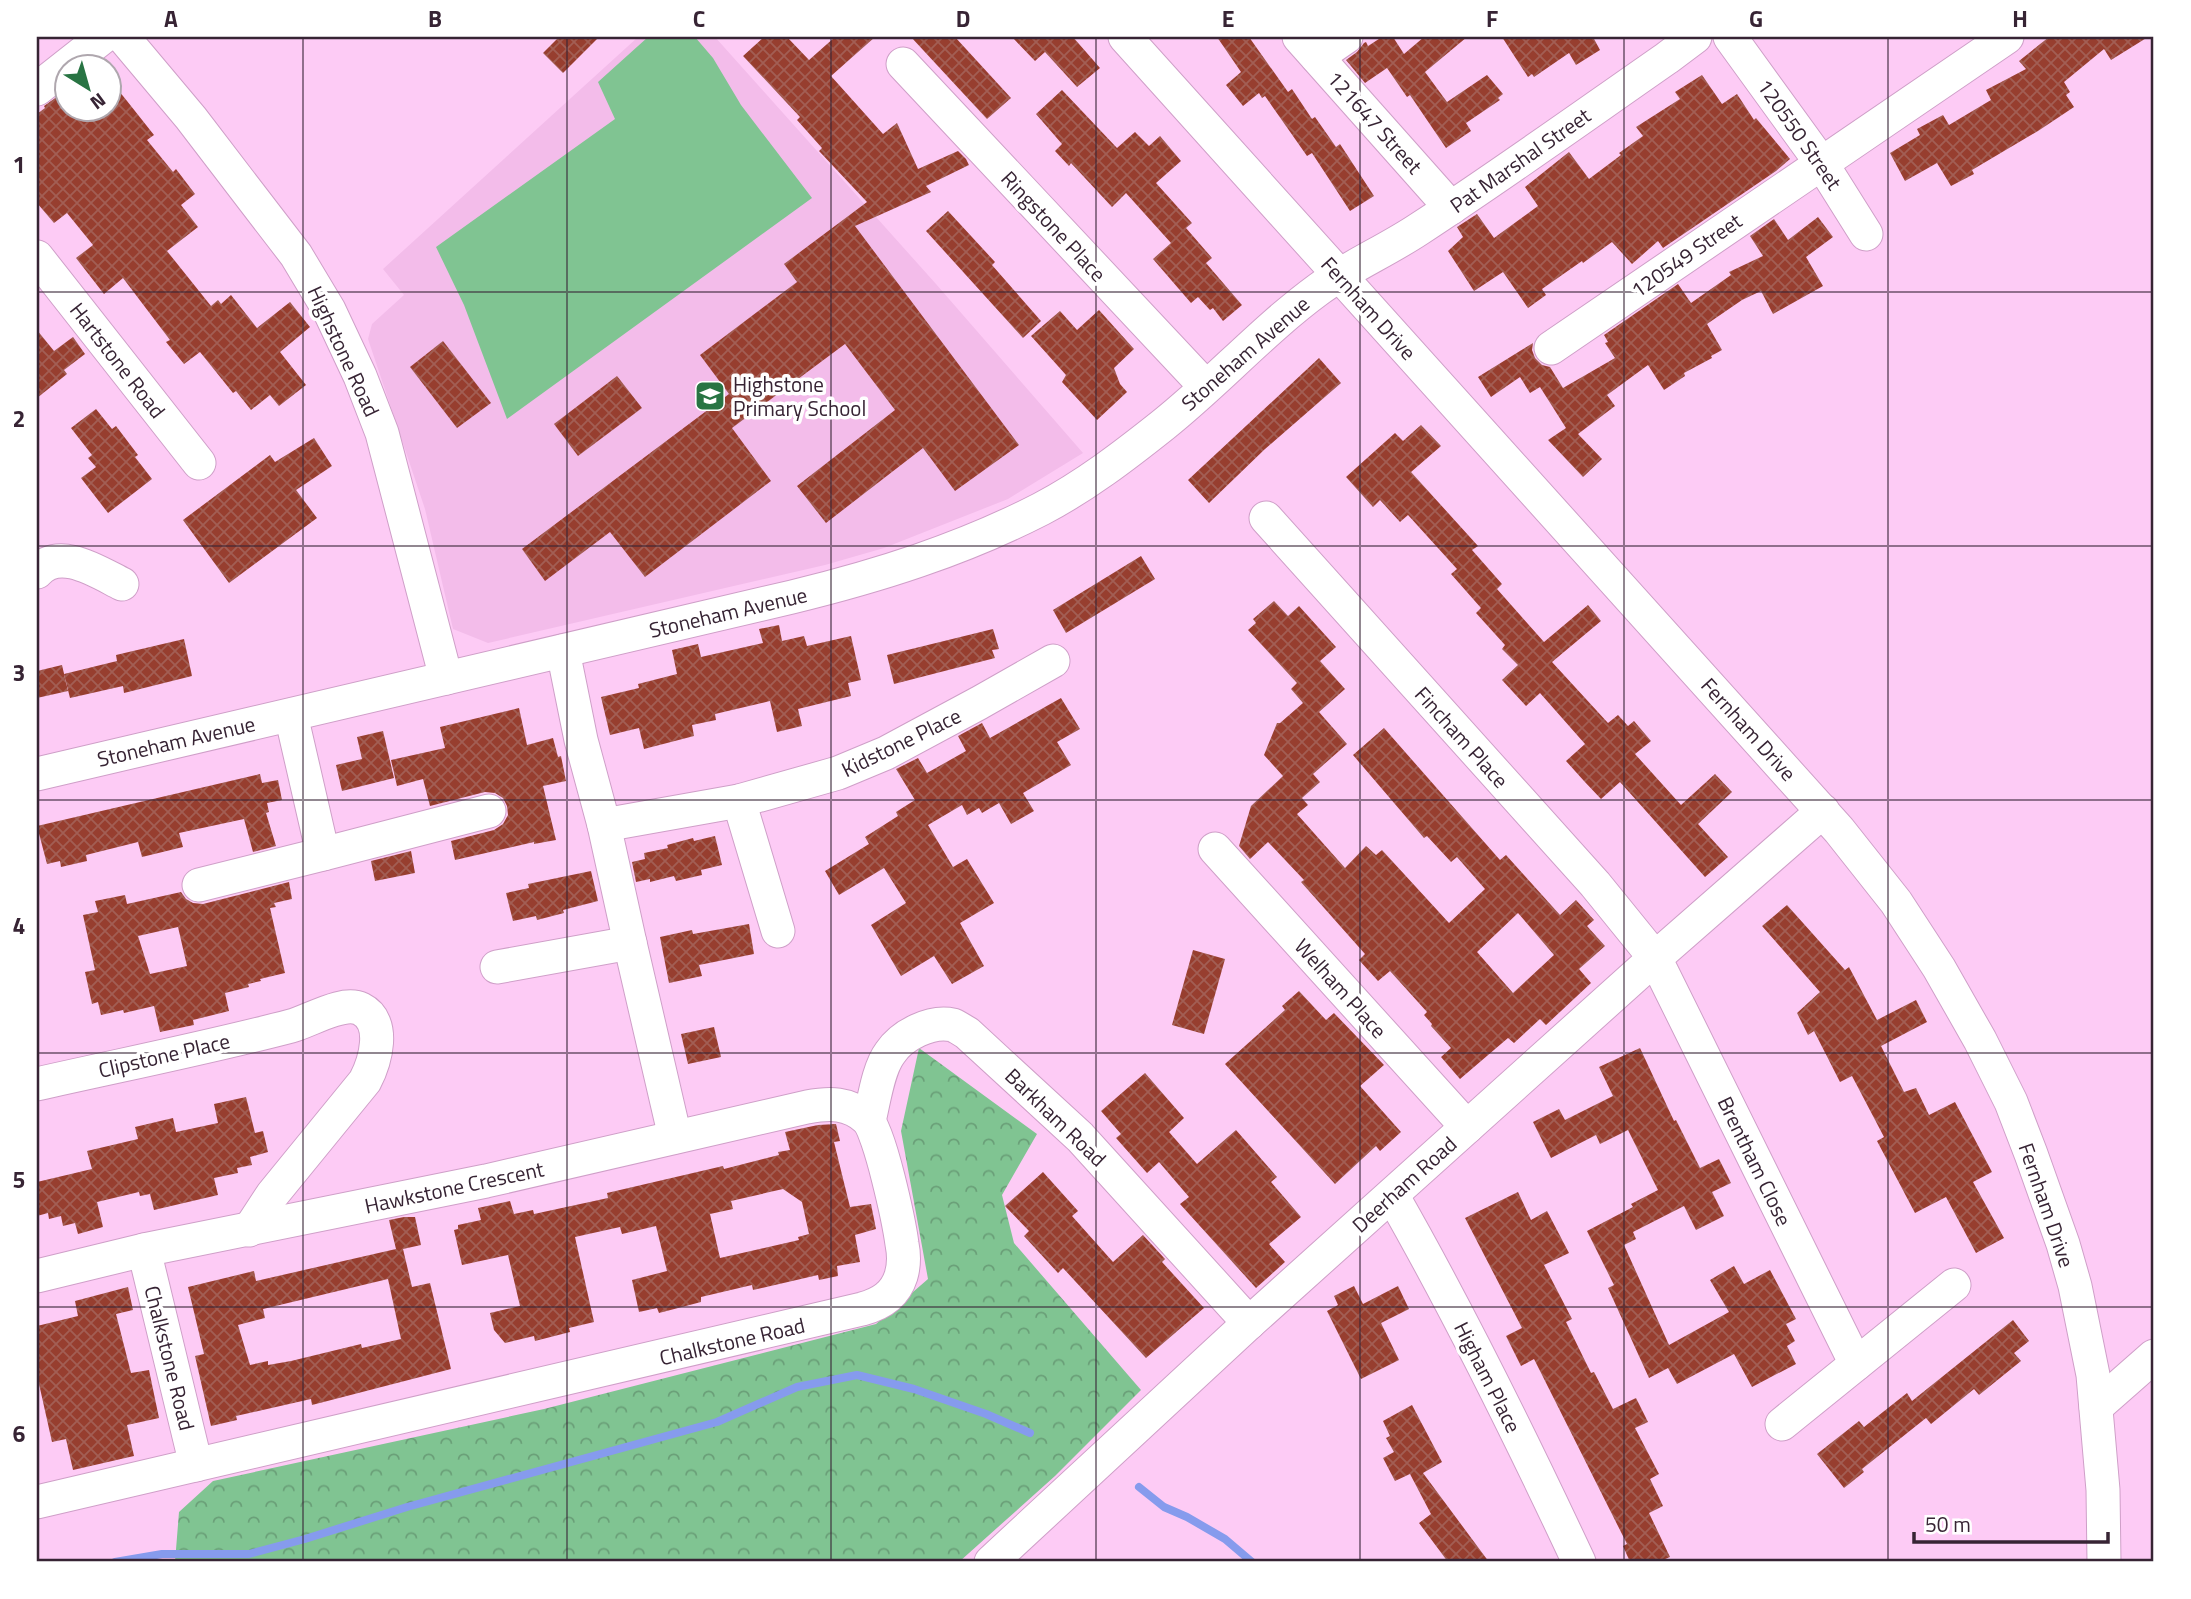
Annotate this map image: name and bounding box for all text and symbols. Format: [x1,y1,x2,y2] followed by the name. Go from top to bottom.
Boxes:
[164,1,178,36] text: A
[428,1,442,36] text: B
[693,1,705,36] text: C
[956,1,970,36] text: D
[1222,1,1234,36] text: E
[1486,1,1498,36] text: F
[1749,1,1763,36] text: G
[2012,1,2028,36] text: H
[52,52,122,122] north arrow
[1320,63,1431,181] street label: 121647 Street
[1750,72,1851,197] street label: 120550 Street
[85,86,113,118] text: N
[1443,99,1597,221] street label: Pat Marshal Street
[13,147,25,182] text: 1
[994,163,1114,289] street label: Ringstone Place
[1624,204,1749,305] street label: 120549 Street
[1314,249,1424,367] street label: Fernham Drive
[300,280,388,422] street label: Highstone Road
[1174,288,1316,418] street label: Stoneham Avenue
[62,295,174,425] street label: Hartstone Road
[733,368,866,424] place label: Highstone Primary School
[693,379,727,413] school or university icon: Highstone Primary School
[13,401,25,436] text: 2
[646,578,810,646] street label: Stoneham Avenue
[13,655,25,690] text: 3
[1694,670,1804,788] street label: Fernham Drive
[1407,679,1517,795] street label: Fincham Place
[836,699,966,785] street label: Kidstone Place
[94,707,258,775] street label: Stoneham Avenue
[13,908,25,943] text: 4
[1287,931,1395,1045] street label: Welham Place
[95,1024,233,1086] street label: Clipstone Place
[998,1060,1114,1174] street label: Barkham Road
[1710,1091,1800,1231] street label: Brentham Close
[1344,1128,1464,1240] street label: Deerham Road
[2011,1138,2083,1272] street label: Fernham Drive
[361,1152,547,1222] street label: Hawkstone Crescent
[13,1162,25,1197] text: 5
[137,1282,203,1434] street label: Chalkstone Road
[656,1309,808,1373] street label: Chalkstone Road
[1446,1316,1530,1438] street label: Higham Place
[13,1416,26,1451] text: 6
[1914,1501,2109,1545] scale bar
[1925,1508,1971,1540] text: 50 m

